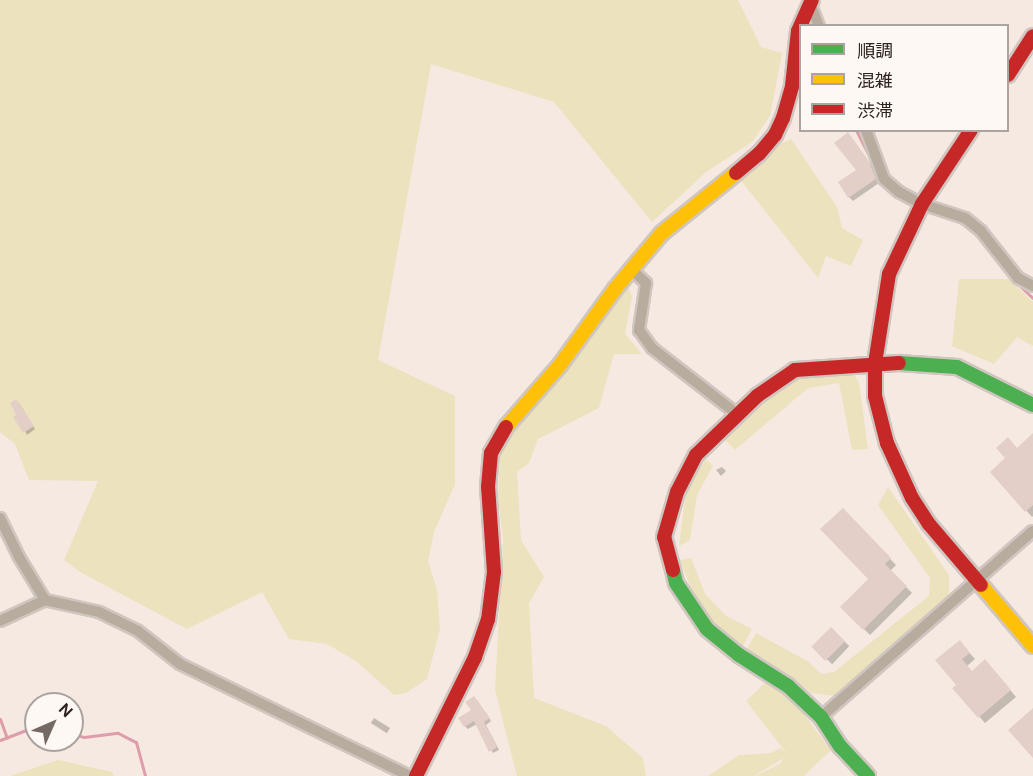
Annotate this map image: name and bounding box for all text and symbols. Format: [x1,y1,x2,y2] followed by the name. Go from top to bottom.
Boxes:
[799,24,1009,132] legend
[857,39,893,63] text: 順調
[857,69,893,93] text: 混雑
[857,99,893,123] text: 渋滞
[24,692,84,752] north arrow
[54,699,77,722] text: N

